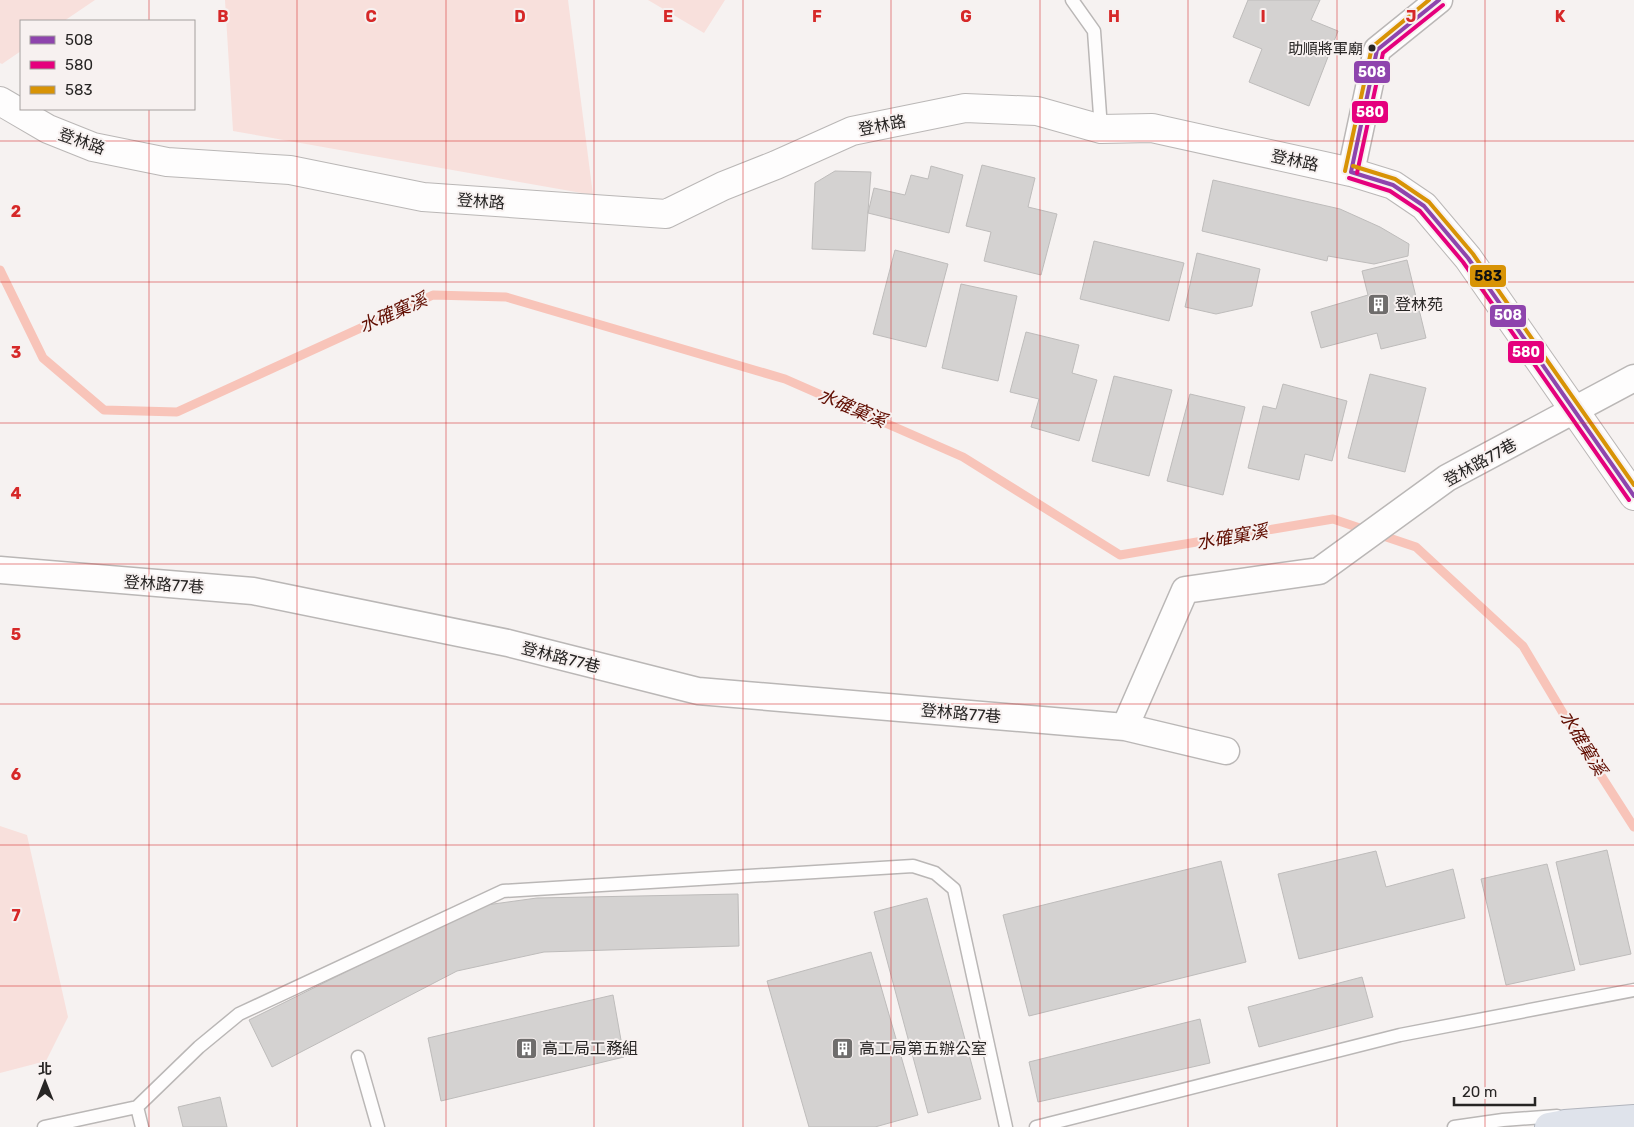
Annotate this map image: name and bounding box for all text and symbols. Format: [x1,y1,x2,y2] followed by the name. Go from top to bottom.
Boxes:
[217,7,229,26] text: B
[365,7,377,26] text: C
[514,7,526,26] text: D
[663,7,673,26] text: E
[812,7,822,26] text: F
[960,7,972,26] text: G
[1108,7,1120,26] text: H
[1260,7,1266,26] text: I
[1406,7,1416,26] text: J
[1555,7,1566,26] text: K
[20,20,195,110] legend
[65,31,93,49] text: 508
[1288,40,1363,58] place label: 助順將軍廟
[1367,43,1377,53] marker: 助順將軍廟
[65,56,93,74] text: 580
[1353,60,1391,84] line badge: 508
[1358,64,1386,81] text: 508
[65,81,92,99] text: 583
[1351,100,1389,124] line badge: 580
[1356,104,1384,121] text: 580
[857,112,907,139] street label: 登林路
[56,125,108,158] street label: 登林路
[1269,146,1320,175] street label: 登林路
[456,190,506,213] street label: 登林路
[11,202,21,221] text: 2
[1469,264,1507,288] line badge: 583
[1474,268,1502,285] text: 583
[356,287,433,338] water label: 水確窠溪
[1367,292,1391,316] building icon: 登林苑
[1395,295,1443,314] place label: 登林苑
[1489,304,1527,328] line badge: 508
[1494,307,1522,324] text: 508
[1507,340,1545,364] line badge: 580
[11,343,21,362] text: 3
[1512,344,1540,361] text: 580
[815,384,892,433] water label: 水確窠溪
[1440,435,1520,490] street label: 登林路77巷
[11,484,22,503] text: 4
[1195,519,1272,554] water label: 水確窠溪
[123,572,205,597] street label: 登林路77巷
[11,625,21,644] text: 5
[520,639,602,676] street label: 登林路77巷
[920,701,1002,726] street label: 登林路77巷
[1555,706,1613,782] water label: 水確窠溪
[11,765,21,784] text: 6
[11,906,21,925] text: 7
[514,1036,538,1060] building icon: 高工局工務組
[831,1036,855,1060] building icon: 高工局第五辦公室
[542,1039,638,1058] place label: 高工局工務組
[859,1039,987,1058] place label: 高工局第五辦公室
[20,1057,70,1107] north arrow
[38,1061,52,1078] text: 北
[1454,1074,1535,1106] scale bar
[1462,1083,1497,1101] text: 20 m

